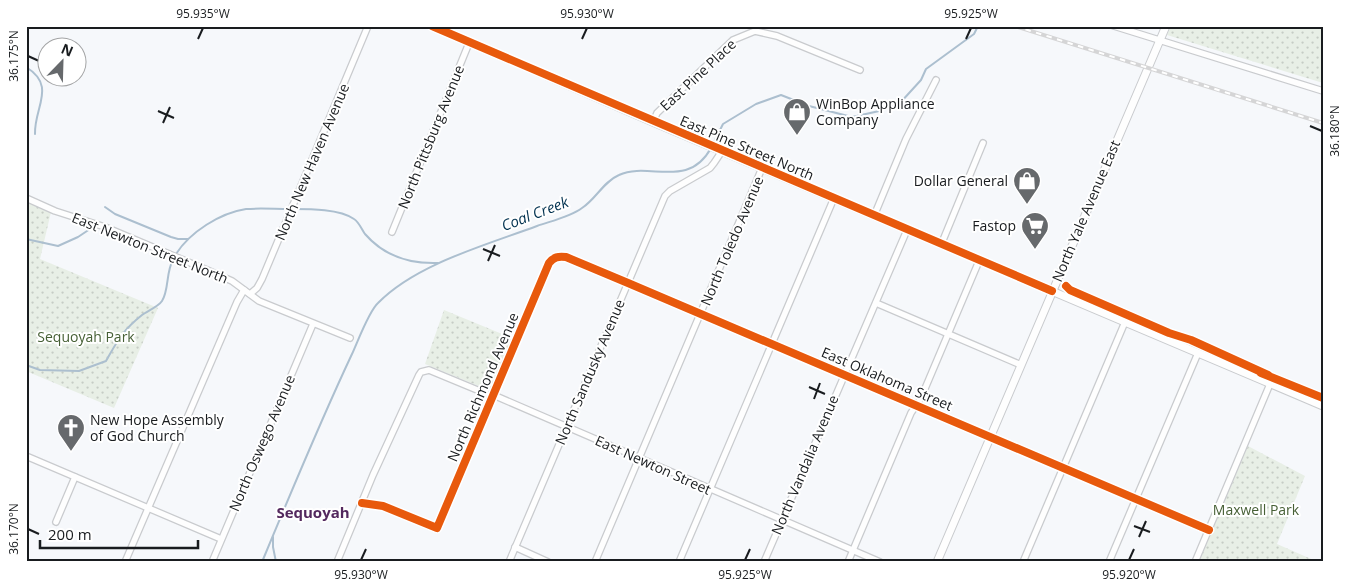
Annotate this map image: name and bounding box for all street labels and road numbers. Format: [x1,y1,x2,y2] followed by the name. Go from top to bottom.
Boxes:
[656,34,740,115] street label: East Pine Place
[393,62,468,211] street label: North Pittsburg Avenue
[270,80,353,243] street label: North New Haven Avenue
[677,111,817,184] street label: East Pine Street North
[1047,137,1124,285] street label: North Yale Avenue East
[696,173,767,308] street label: North Toledo Avenue
[69,207,231,288] street label: East Newton Street North
[550,296,629,448] street label: North Sandusky Avenue
[442,309,523,464] street label: North Richmond Avenue
[819,342,956,415] street label: East Oklahoma Street
[224,372,299,514] street label: North Oswego Avenue
[766,392,843,538] street label: North Vandalia Avenue
[592,430,714,499] street label: East Newton Street

